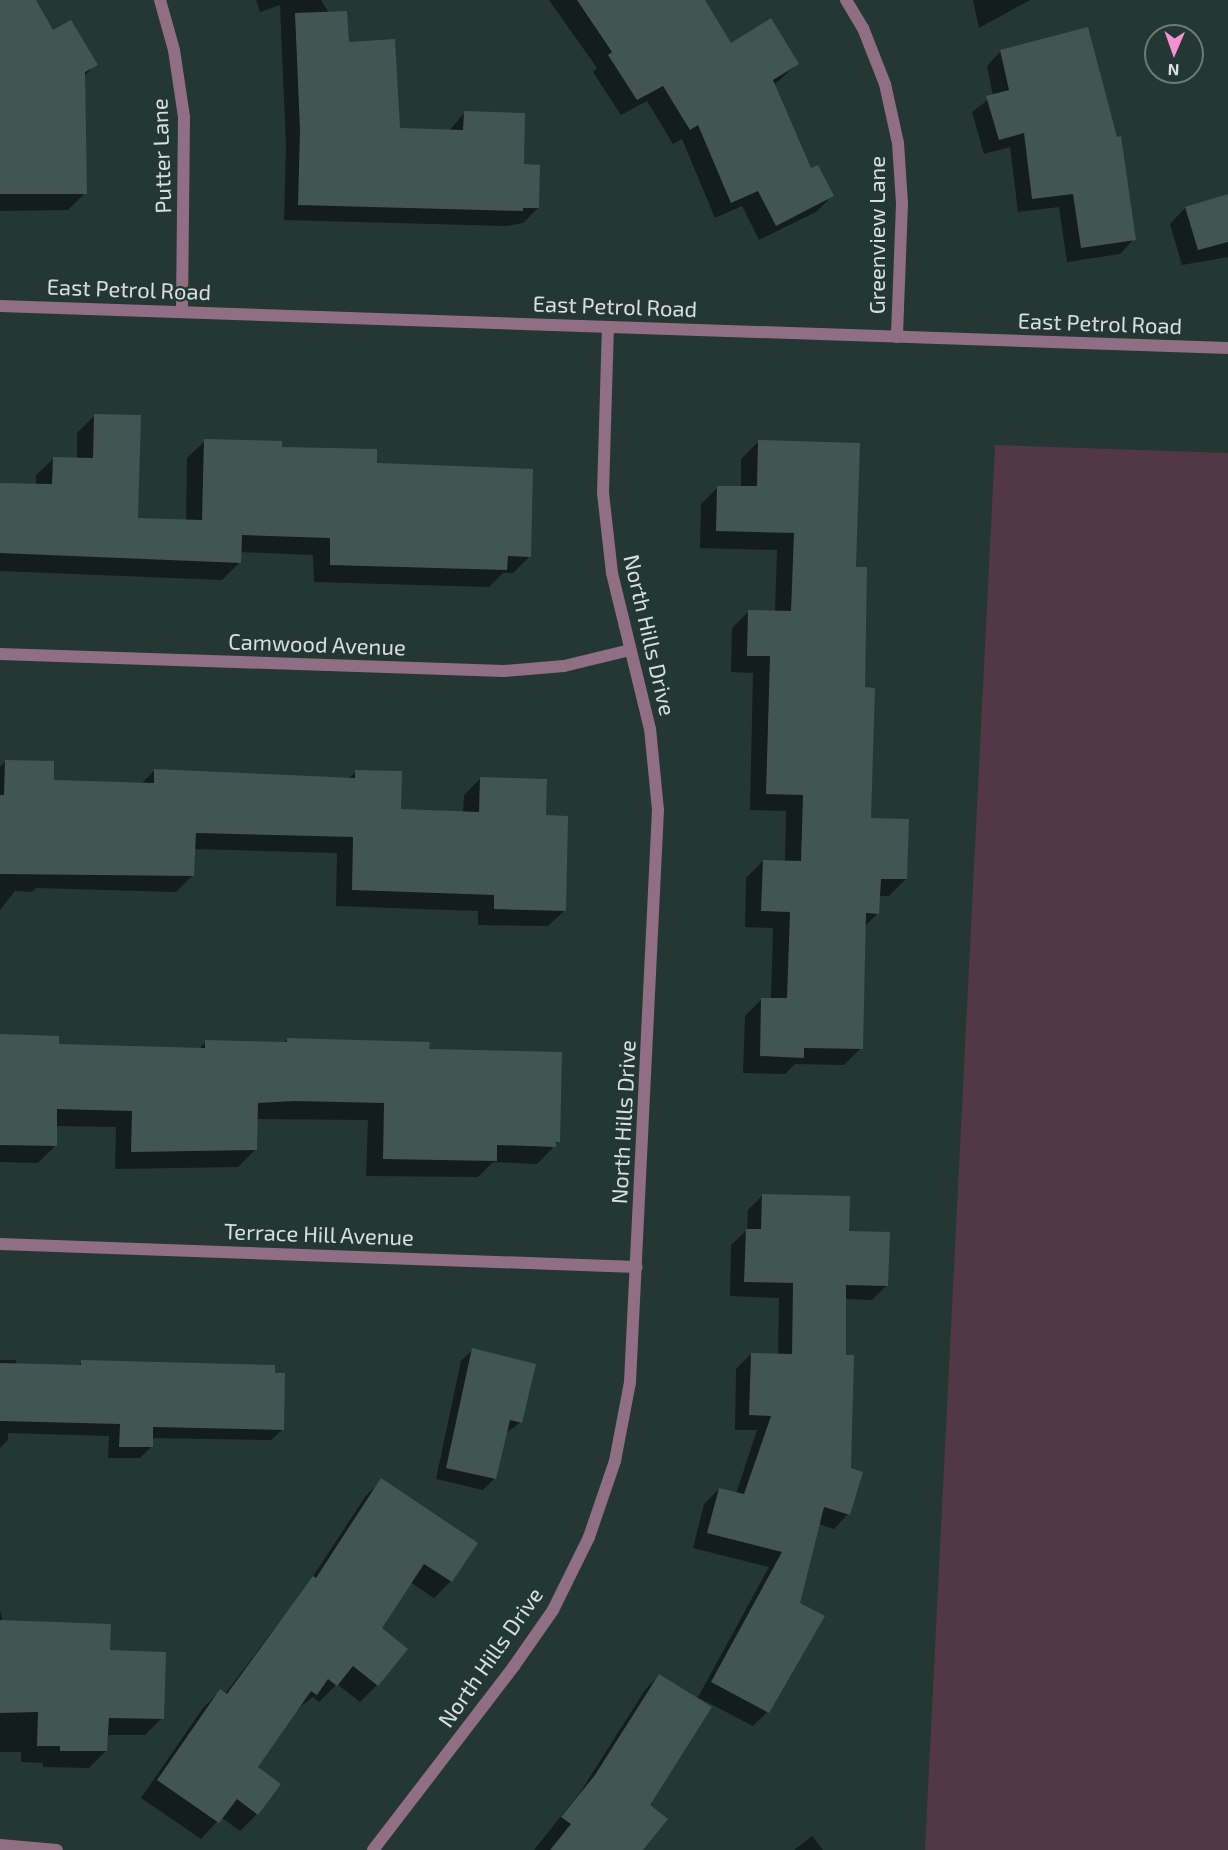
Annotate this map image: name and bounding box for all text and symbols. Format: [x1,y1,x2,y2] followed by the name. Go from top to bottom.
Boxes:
[1144,24,1204,84] north arrow
[1167,61,1180,80] text: N
[146,98,176,214] street label: Putter Lane
[864,156,890,314] street label: Greenview Lane
[46,273,212,305] street label: East Petrol Road
[532,290,698,322] street label: East Petrol Road
[1017,307,1183,339] street label: East Petrol Road
[619,552,681,718] street label: North Hills Drive
[228,628,406,660] street label: Camwood Avenue
[606,1039,640,1205] street label: North Hills Drive
[223,1217,415,1251] street label: Terrace Hill Avenue
[432,1582,548,1732] street label: North Hills Drive

